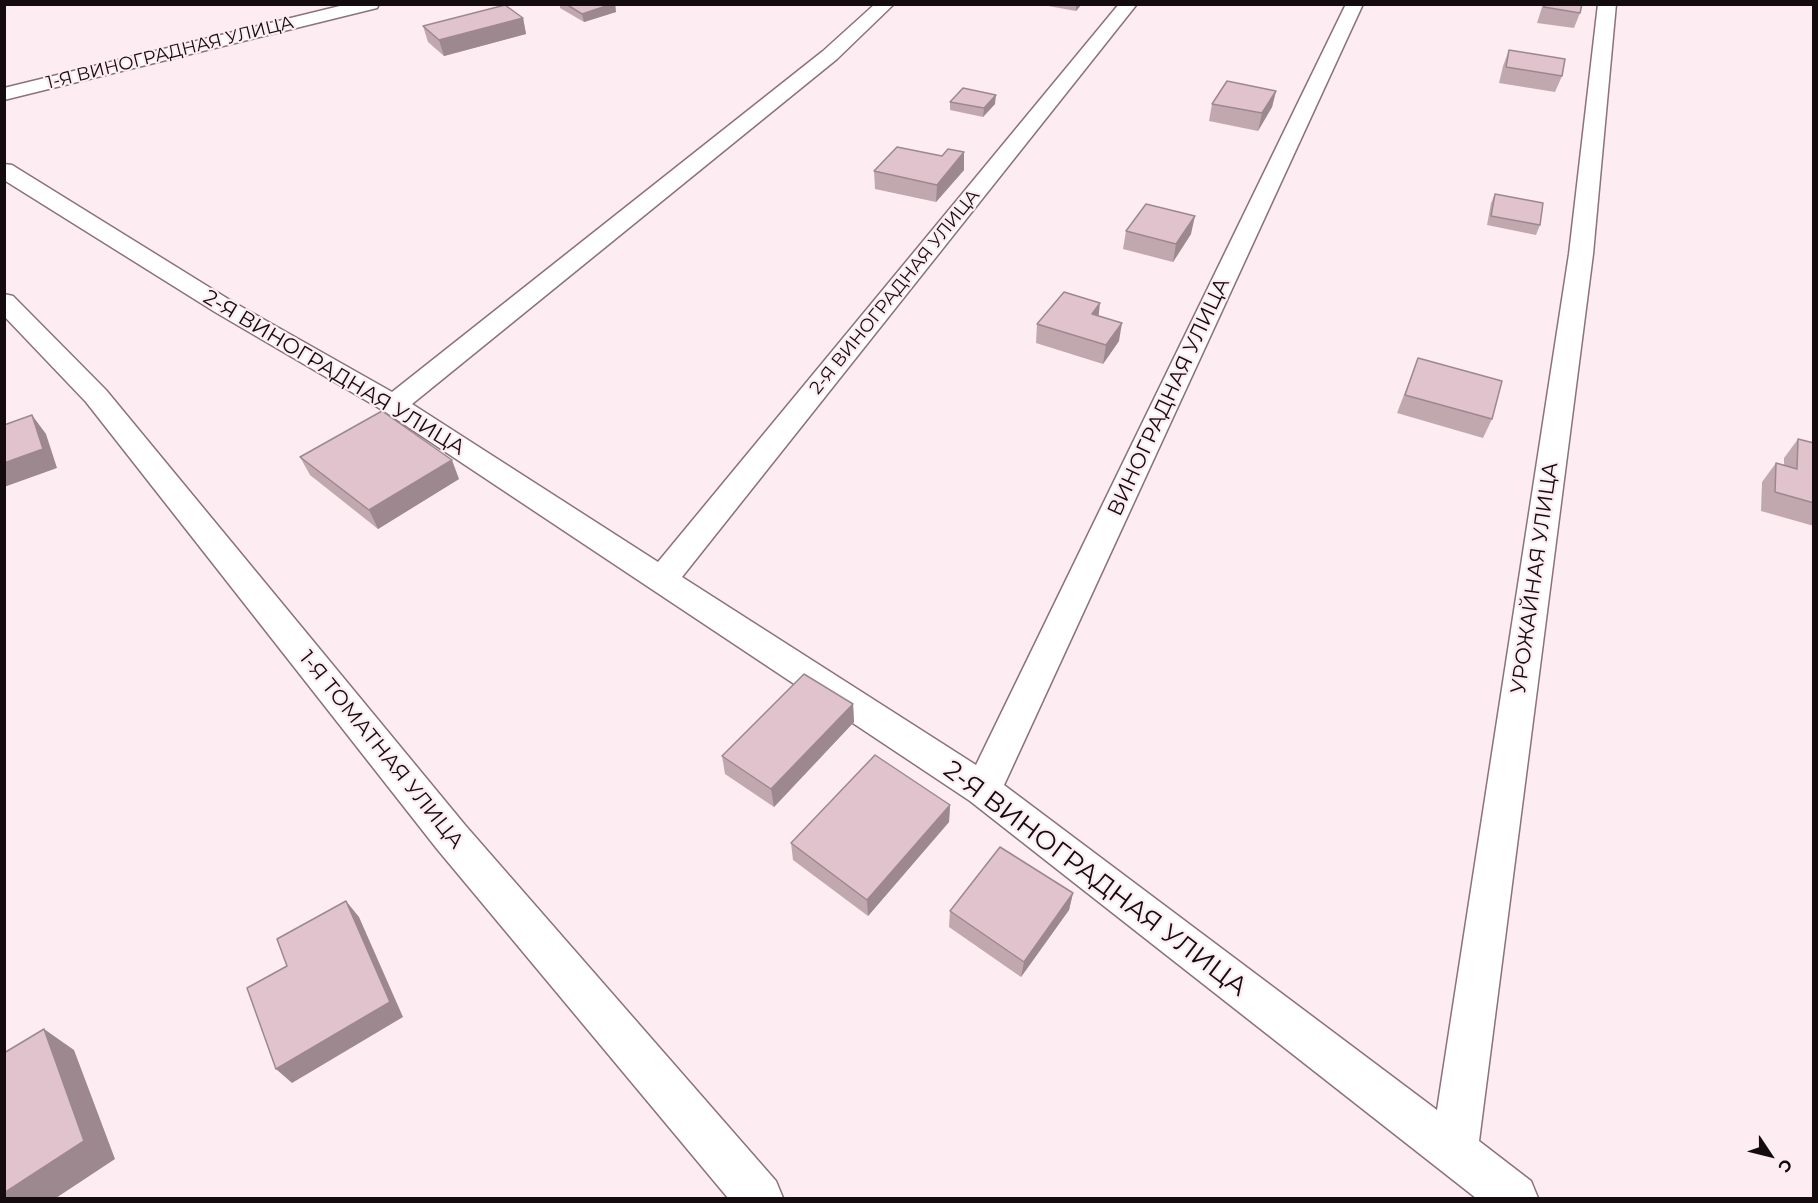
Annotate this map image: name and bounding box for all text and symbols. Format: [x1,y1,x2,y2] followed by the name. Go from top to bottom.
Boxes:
[44,12,296,94] street label: 1-Я ВИНОГРАДНАЯ УЛИЦА
[806,185,984,399] street label: 2-Я ВИНОГРАДНАЯ УЛИЦА
[1103,274,1235,520] street label: ВИНОГРАДНАЯ УЛИЦА
[199,285,469,461] street label: 2-Я ВИНОГРАДНАЯ УЛИЦА
[1506,461,1564,695] street label: УРОЖАЙНАЯ УЛИЦА
[293,646,469,854] street label: 1-Я ТОМАТНАЯ УЛИЦА
[937,755,1253,1003] street label: 2-Я ВИНОГРАДНАЯ УЛИЦА
[1740,1125,1800,1185] north arrow
[1774,1155,1796,1176] text: С

